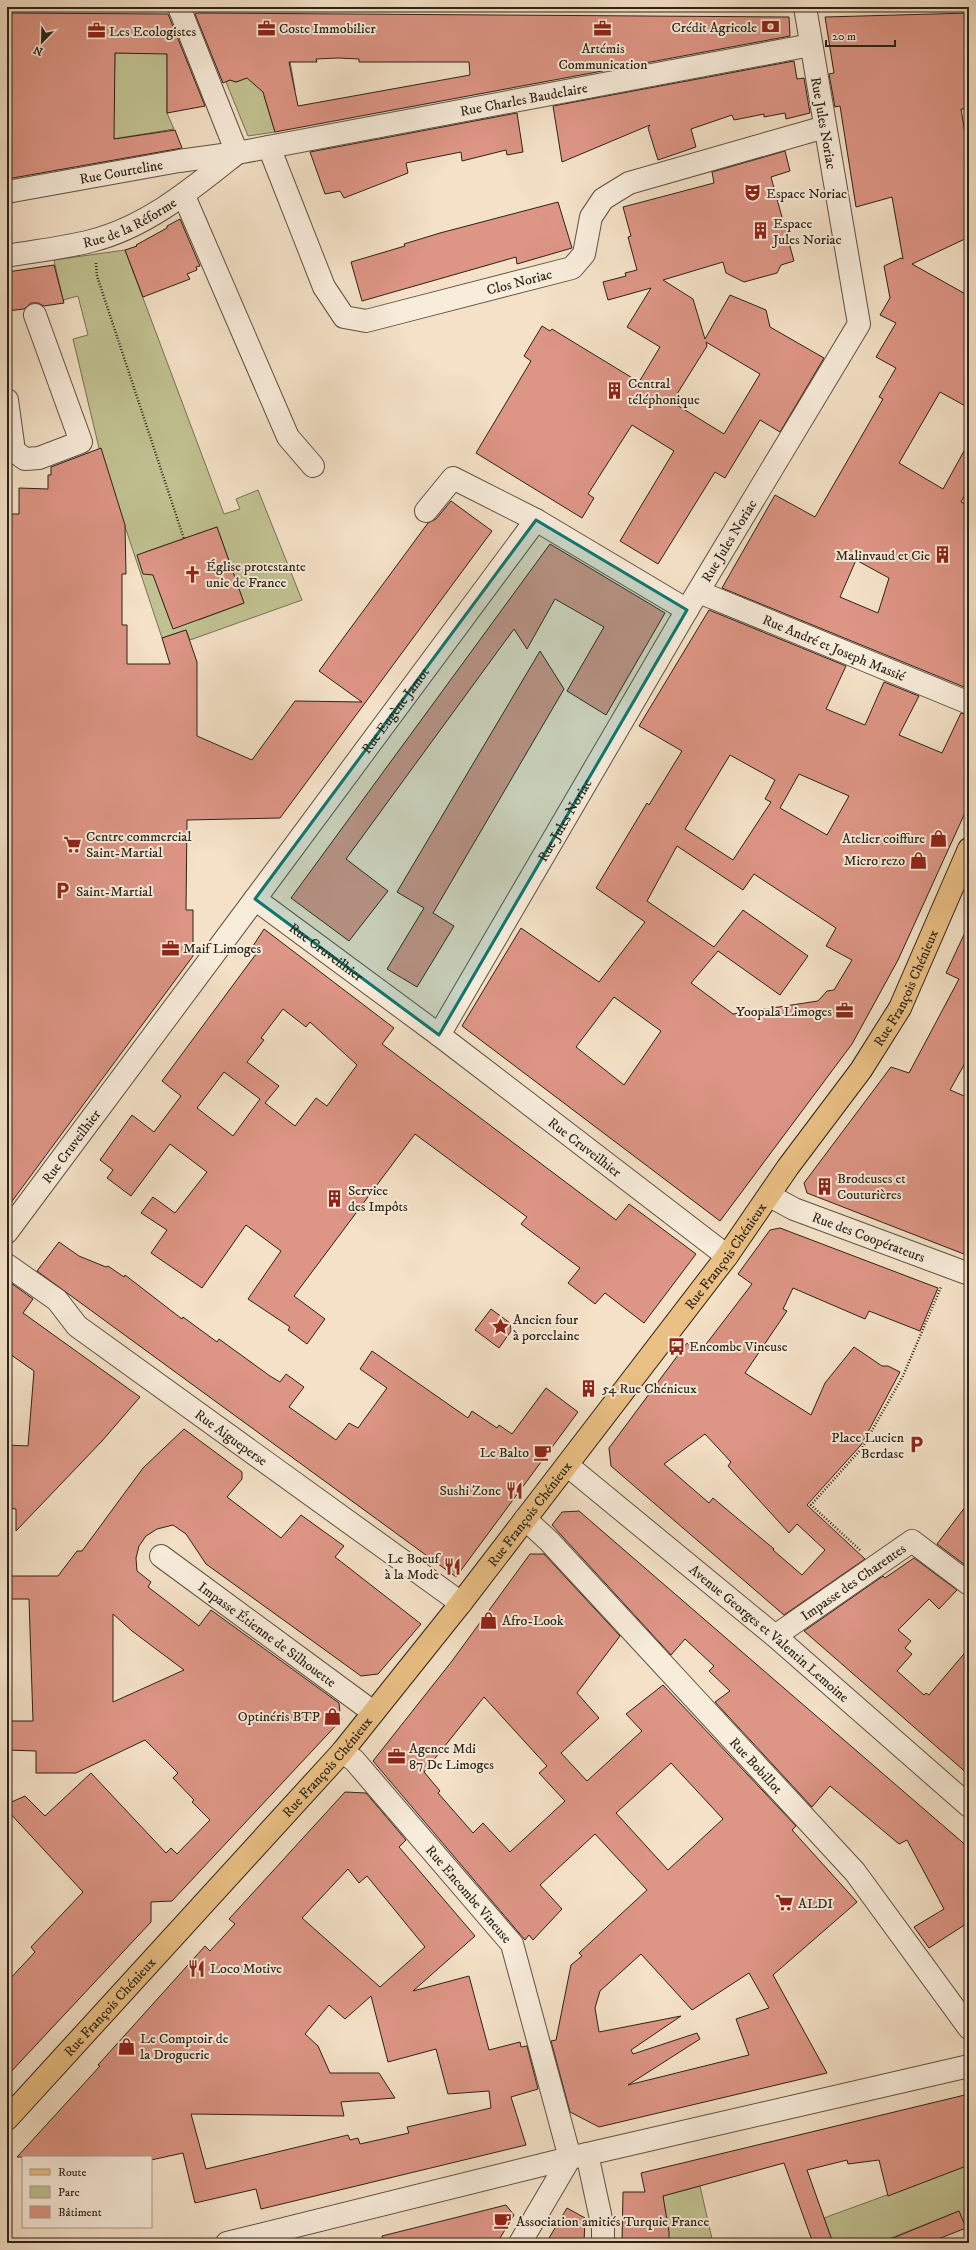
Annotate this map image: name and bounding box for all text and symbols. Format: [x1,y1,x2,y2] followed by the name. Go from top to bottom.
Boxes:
[760,17,780,37] bank icon: Crédit Agricole
[256,18,276,38] office icon: Coste Immobilier
[593,18,613,38] office icon: Artémis Communication
[671,19,757,37] place label: Crédit Agricole
[279,20,376,38] place label: Coste Immobilier
[86,21,106,41] office icon: Les Ecologistes
[22,22,62,62] north arrow
[826,22,895,48] scale bar
[109,23,197,41] place label: Les Ecologistes
[832,29,856,44] text: 20 m
[559,40,648,74] place label: Artémis Communication
[32,42,45,58] text: N
[806,76,840,171] street label: Rue Jules Noriac
[459,79,589,121] street label: Rue Charles Baudelaire
[78,156,165,189] street label: Rue Courteline
[743,183,763,203] theatre icon: Espace Noriac
[766,185,847,203] place label: Espace Noriac
[81,194,181,253] street label: Rue de la Réforme
[771,215,841,249] place label: Espace Jules Noriac
[750,221,770,241] building icon: Espace Jules Noriac
[485,266,554,300] street label: Clos Noriac
[628,375,700,409] place label: Central téléphonique
[605,381,625,401] building icon: Central téléphonique
[698,496,761,586] street label: Rue Jules Noriac
[933,545,953,565] building icon: Malinvaud et Cie
[835,547,930,565] place label: Malinvaud et Cie
[206,558,306,592] place label: Église protestante unie de France
[183,564,203,584] church icon: Église protestante unie de France
[760,611,908,686] street label: Rue André et Joseph Massié
[358,664,434,758] street label: Rue Eugène Jamot
[534,776,597,865] street label: Rue Jules Noriac
[86,828,192,862] place label: Centre commercial Saint-Martial
[928,828,948,848] shop icon: Atelier coiffure
[842,830,925,848] place label: Atelier coiffure
[63,834,83,854] supermarket icon: Centre commercial Saint-Martial
[908,850,928,870] shop icon: Micro rezo
[844,852,905,870] place label: Micro rezo
[53,881,73,901] parking icon: Saint-Martial
[76,883,153,901] place label: Saint-Martial
[285,919,367,986] street label: Rue Cruveilhier
[870,927,943,1050] street label: Rue François Chénieux
[160,938,180,958] office icon: Maif Limoges
[183,940,261,958] place label: Maif Limoges
[835,1001,855,1021] office icon: Yoopala Limoges
[736,1003,832,1021] place label: Yoopala Limoges
[38,1106,106,1187] street label: Rue Cruveilhier
[544,1114,625,1182] street label: Rue Cruveilhier
[837,1170,906,1204] place label: Brodeuses et Couturières
[814,1176,834,1196] building icon: Brodeuses et Couturières
[348,1182,408,1216] place label: Service des Impôts
[325,1188,345,1208] building icon: Service des Impôts
[681,1199,771,1314] street label: Rue François Chénieux
[809,1208,928,1267] street label: Rue des Coopérateurs
[513,1311,580,1345] place label: Ancien four à porcelaine
[490,1317,510,1337] place icon: Ancien four à porcelaine
[666,1336,686,1356] bus stop icon: Encombe Vineuse
[689,1338,788,1356] place label: Encombe Vineuse
[579,1378,599,1398] building icon: 54 Rue Chénieux
[602,1380,697,1398] place label: 54 Rue Chénieux
[191,1406,271,1470] street label: Rue Aigueperse
[831,1429,905,1463] place label: Place Lucien Berdase
[907,1435,927,1455] parking icon: Place Lucien Berdase
[532,1442,552,1462] cafe icon: Le Balto
[480,1444,529,1462] place label: Le Balto
[484,1458,576,1571] street label: Rue François Chénieux
[504,1480,524,1500] restaurant icon: Sushi Zone
[439,1482,501,1500] place label: Sushi Zone
[798,1540,910,1625] street label: Impasse des Charentes
[385,1550,442,1584] place label: Le Boeuf à la Mode
[442,1556,462,1576] restaurant icon: Le Boeuf à la Mode
[685,1561,852,1707] street label: Avenue Georges et Valentin Lemoine
[194,1578,340,1692] street label: Impasse Étienne de Silhouette
[479,1610,499,1630] shop icon: Afro-Look
[502,1612,564,1630] place label: Afro-Look
[323,1706,343,1726] shop icon: Optinéris BTP
[238,1708,320,1726] place label: Optinéris BTP
[279,1713,377,1822] street label: Rue François Chénieux
[725,1734,786,1798] street label: Rue Bobillot
[409,1740,494,1774] place label: Agence Mdi 87 De Limoges
[386,1746,406,1766] office icon: Agence Mdi 87 De Limoges
[421,1842,515,1947] street label: Rue Encombe Vineuse
[775,1893,795,1913] supermarket icon: ALDI
[798,1895,833,1913] place label: ALDI
[60,1954,160,2061] street label: Rue François Chénieux
[187,1958,207,1978] restaurant icon: Loco Motive
[210,1960,282,1978] place label: Loco Motive
[140,2030,229,2064] place label: Le Comptoir de la Droguerie
[117,2036,137,2056] shop icon: Le Comptoir de la Droguerie
[22,2156,152,2228] legend
[58,2165,86,2180] text: Route
[58,2185,80,2200] text: Parc
[58,2205,102,2220] text: Bâtiment
[493,2211,513,2231] cafe icon: Association amitiés Turquie France
[516,2213,709,2231] place label: Association amitiés Turquie France

